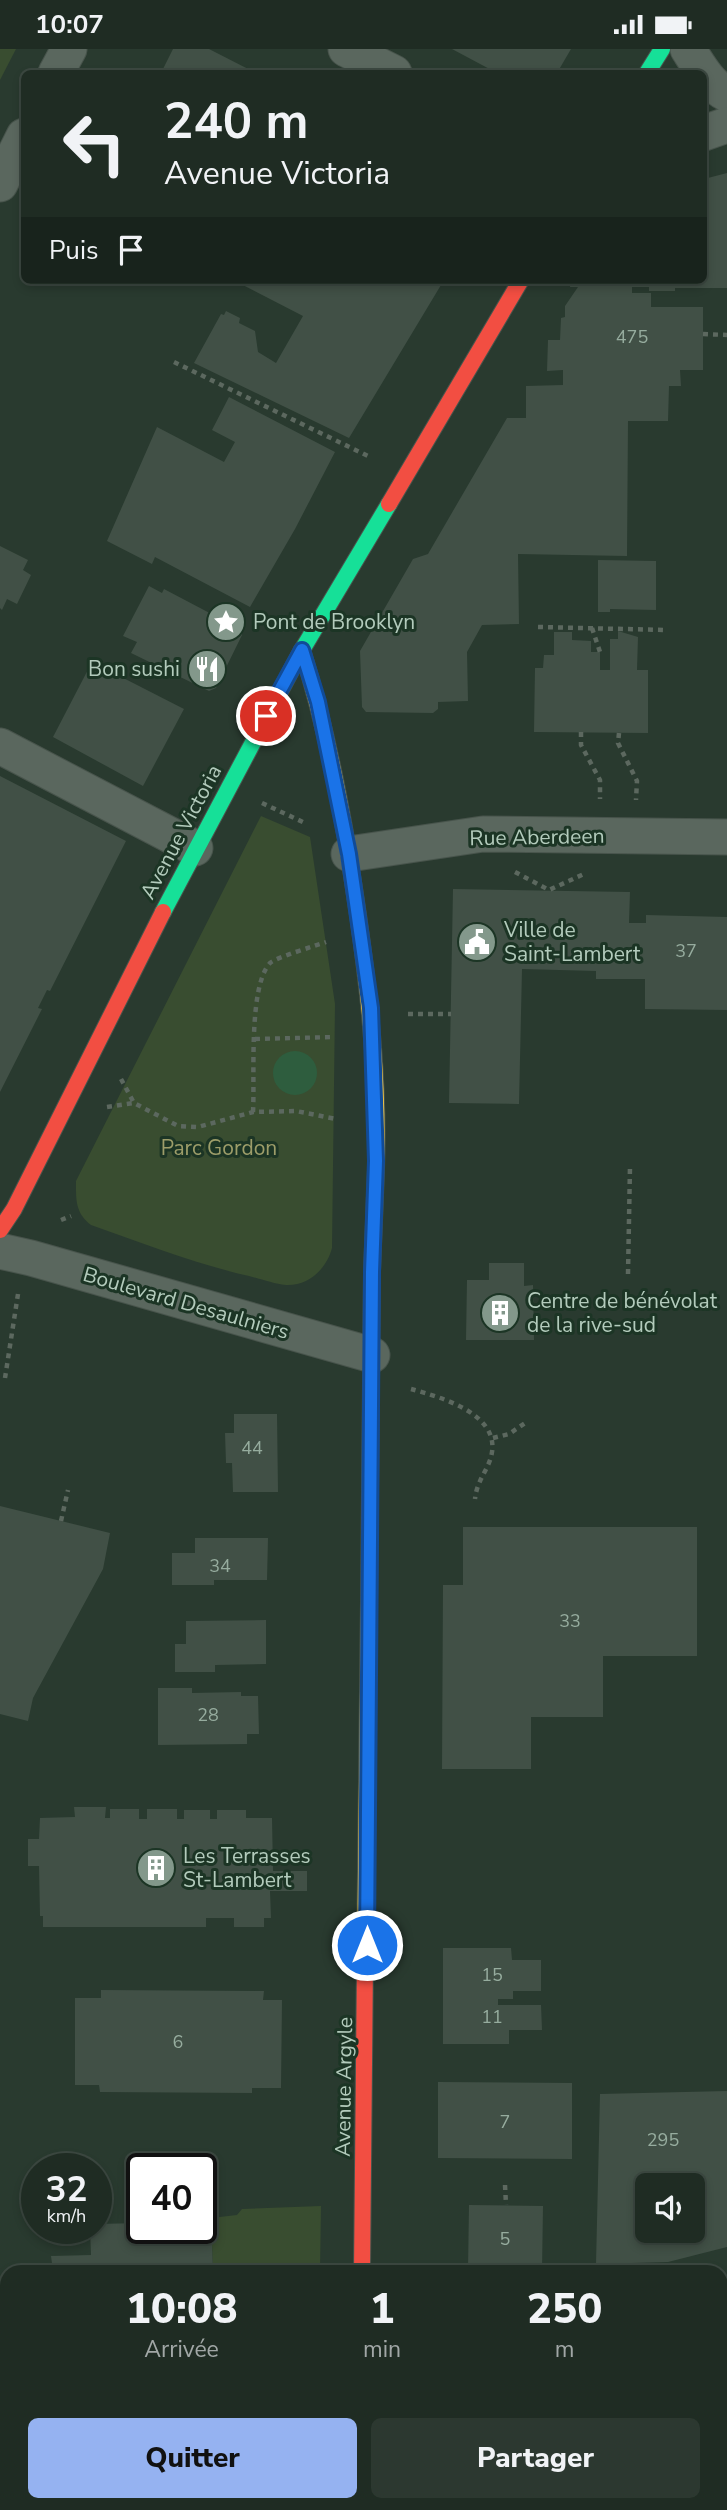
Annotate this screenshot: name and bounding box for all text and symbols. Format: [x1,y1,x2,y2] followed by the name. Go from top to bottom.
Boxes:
[35,7,104,42] text: 10:07
[164,88,308,155] text: 240 m
[49,98,140,189] icon: left
[164,152,390,195] text: Avenue Victoria
[112,231,150,269] icon: arrive
[49,233,98,268] text: Puis
[616,325,648,349] house number: 475
[205,601,247,643] place icon: Pont de Brooklyn
[253,608,415,636] place label: Pont de Brooklyn
[186,648,228,690] restaurant icon: Bon sushi
[88,655,180,683] place label: Bon sushi
[236,686,296,746] pin
[247,697,285,735] icon: arrive
[134,760,228,904] street label: Avenue Victoria
[469,822,605,852] street label: Rue Aberdeen
[503,916,641,968] place label: Ville de Saint-Lambert
[456,921,498,963] public building icon: Ville de Saint-Lambert
[675,939,697,963] house number: 37
[161,1134,277,1162] park label: Parc Gordon
[80,1260,292,1346] street label: Boulevard Desaulniers
[527,1287,718,1339] place label: Centre de bénévolat de la rive-sud
[479,1292,521,1334] building icon: Centre de bénévolat de la rive-sud
[241,1436,263,1460] house number: 44
[209,1554,231,1578] house number: 34
[559,1609,581,1633] house number: 33
[197,1703,219,1727] house number: 28
[183,1842,311,1894] place label: Les Terrasses St-Lambert
[135,1847,177,1889] building icon: Les Terrasses St-Lambert
[330,1908,404,1982] position arrow
[481,1963,503,1987] house number: 15
[481,2005,503,2029] house number: 11
[329,2017,359,2157] street label: Avenue Argyle
[173,2030,183,2054] house number: 6
[500,2110,510,2134] house number: 7
[647,2128,679,2152] house number: 295
[126,2153,217,2244] speed limit sign: 40
[45,2166,88,2213] text: 32
[635,2173,705,2243] map controls
[635,2173,705,2243] button: sound
[47,2204,86,2228] text: km/h
[500,2227,510,2251] house number: 5
[126,2281,237,2338] text: 10:08
[369,2281,395,2338] text: 1
[527,2281,602,2338] text: 250
[144,2334,219,2365] text: Arrivée
[363,2334,401,2365] text: min
[555,2334,574,2365] text: m
[28,2418,357,2498] button: Quitter
[371,2418,700,2498] button: Partager

